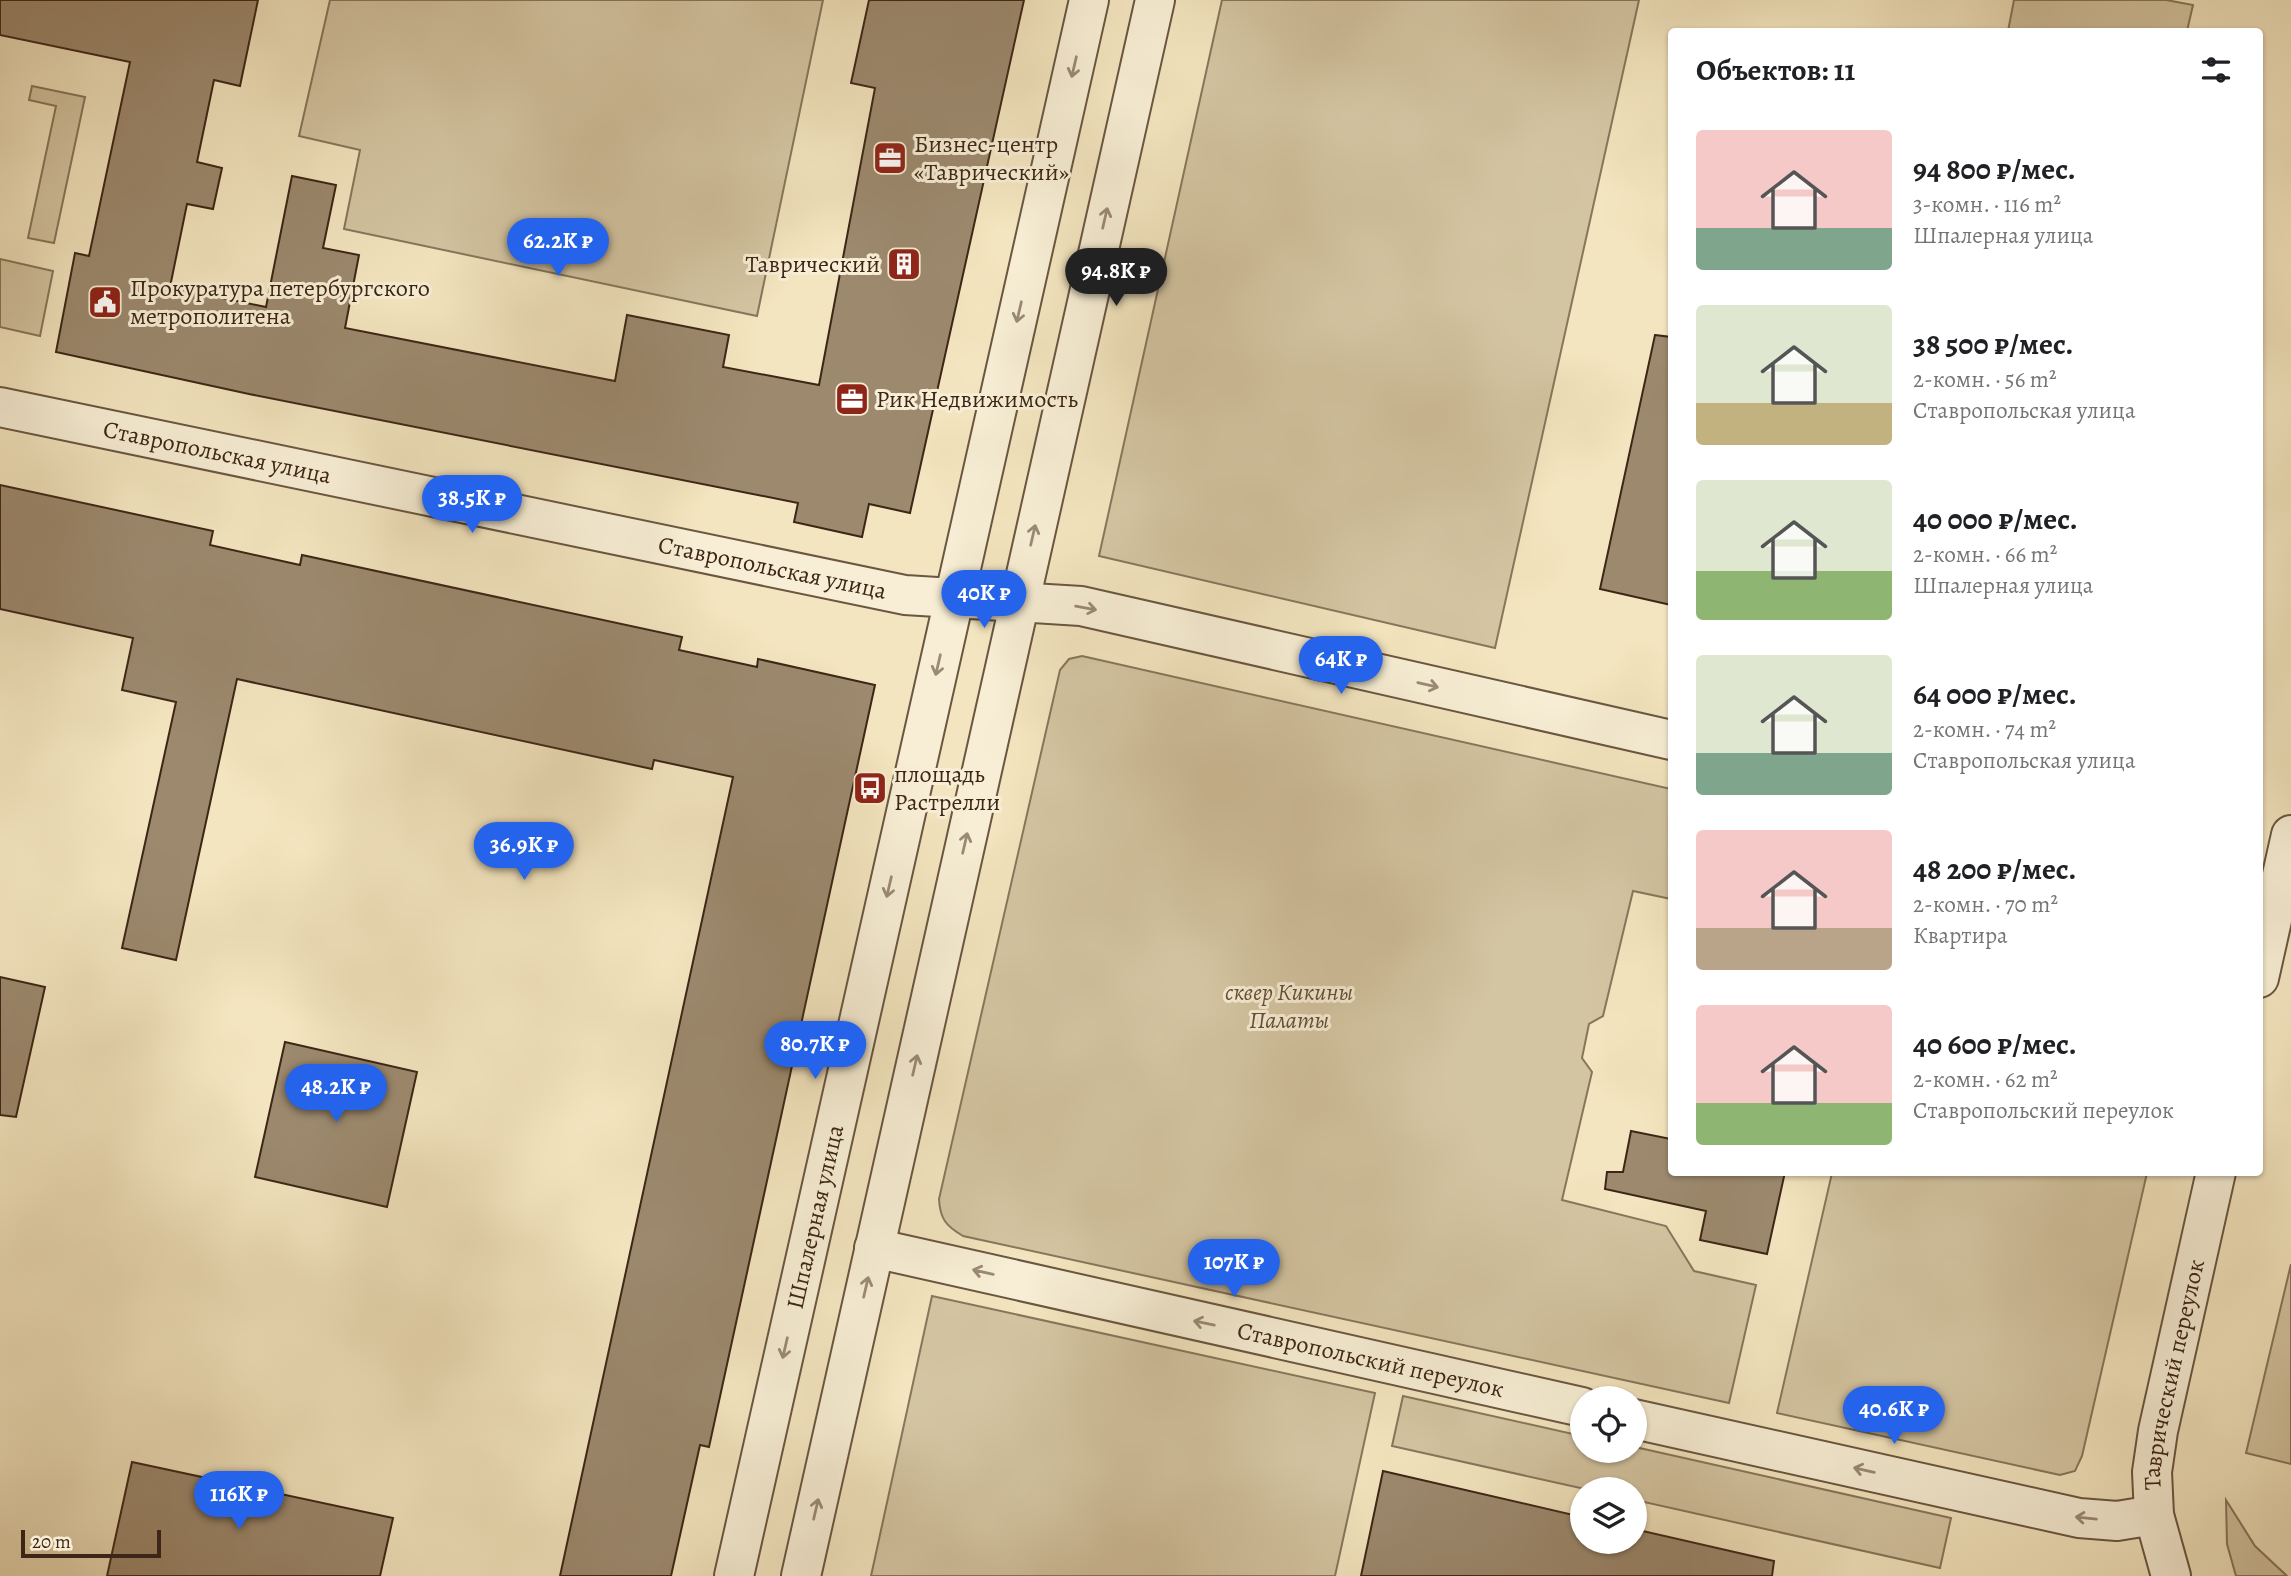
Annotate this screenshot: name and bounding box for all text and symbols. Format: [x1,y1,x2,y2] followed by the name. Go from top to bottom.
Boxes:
[1696,50,1855,90] text: Объектов: 11
[2197,51,2235,89] icon: filters
[1067,55,1081,78] one-way arrow
[914,128,1069,188] place label: Бизнес-центр «Таврический»
[871,139,909,177] office icon: Бизнес-центр «Таврический»
[1913,149,2076,189] text: 94 800 ₽/мес.
[1752,158,1836,242] icon: home
[1913,189,2061,220] text: 3-комн. · 116 m²
[1099,207,1113,230] one-way arrow
[493,218,623,278] pin: 62.2K ₽
[1913,220,2093,251] text: Шпалерная улица
[523,225,593,256] text: 62.2K ₽
[885,245,923,283] building icon: Таврический
[746,248,880,280] place label: Таврический
[1051,248,1181,308] pin: 94.8K ₽
[1081,255,1151,286] text: 94.8K ₽
[130,272,430,332] place label: Прокуратура петербургского метрополитена
[86,283,124,321] public building icon: Прокуратура петербургского метрополитена
[1012,300,1025,323] one-way arrow
[1913,324,2074,364] text: 38 500 ₽/мес.
[1752,333,1836,417] icon: home
[1913,364,2057,395] text: 2-комн. · 56 m²
[833,380,871,418] office icon: Рик Недвижимость
[876,383,1078,415] place label: Рик Недвижимость
[1913,395,2135,426] text: Ставропольская улица
[100,413,334,491] street label: Ставропольская улица
[407,476,537,535] pin: 38.5K ₽
[438,482,506,513] text: 38.5K ₽
[1913,499,2078,539] text: 40 000 ₽/мес.
[1752,508,1836,592] icon: home
[1027,524,1041,547] one-way arrow
[656,528,890,607] street label: Ставропольская улица
[1913,539,2057,570] text: 2-комн. · 66 m²
[935,570,1033,630] pin: 40K ₽
[1913,570,2093,601] text: Шпалерная улица
[957,577,1011,608] text: 40K ₽
[1074,602,1097,615] one-way arrow
[1292,636,1390,696] pin: 64K ₽
[1315,643,1367,674] text: 64K ₽
[931,653,944,676] one-way arrow
[1913,674,2077,714] text: 64 000 ₽/мес.
[1416,678,1439,692] one-way arrow
[1752,683,1836,767] icon: home
[1913,714,2056,745] text: 2-комн. · 74 m²
[1913,745,2135,776] text: Ставропольская улица
[894,758,1000,818] place label: площадь Растрелли
[851,769,889,807] bus stop icon: площадь Растрелли
[459,822,589,882] pin: 36.9K ₽
[490,829,558,860] text: 36.9K ₽
[958,832,972,855] one-way arrow
[1913,849,2076,889] text: 48 200 ₽/мес.
[1752,858,1836,942] icon: home
[881,875,895,898] one-way arrow
[1913,889,2058,920] text: 2-комн. · 70 m²
[1913,920,2008,951] text: Квартира
[1225,976,1353,1036] park label: сквер Кикины Палаты
[750,1021,880,1081] pin: 80.7K ₽
[1913,1024,2077,1064] text: 40 600 ₽/мес.
[780,1028,850,1059] text: 80.7K ₽
[1752,1033,1836,1117] icon: home
[909,1054,922,1077] one-way arrow
[271,1064,401,1124] pin: 48.2K ₽
[1913,1064,2058,1095] text: 2-комн. · 62 m²
[301,1071,371,1102] text: 48.2K ₽
[1913,1095,2174,1126] text: Ставропольский переулок
[779,1122,851,1312] street label: Шпалерная улица
[1177,1240,1291,1299] pin: 107K ₽
[1204,1246,1264,1277] text: 107K ₽
[2136,1256,2212,1491] street label: Таврический переулок
[972,1265,995,1279] one-way arrow
[859,1276,873,1299] one-way arrow
[1234,1314,1507,1405] street label: Ставропольский переулок
[1193,1316,1216,1329] one-way arrow
[778,1336,792,1359] one-way arrow
[1570,1386,1647,1554] map controls
[1570,1386,1647,1463] button: locate
[1829,1386,1959,1446] pin: 40.6K ₽
[1859,1393,1929,1424] text: 40.6K ₽
[1853,1463,1876,1476] one-way arrow
[182,1472,296,1531] pin: 116K ₽
[1570,1477,1647,1554] button: layers
[210,1478,268,1509] text: 116K ₽
[810,1498,823,1521] one-way arrow
[2075,1511,2098,1524] one-way arrow
[21,1527,161,1559] scale bar
[32,1529,71,1555] text: 20 m

